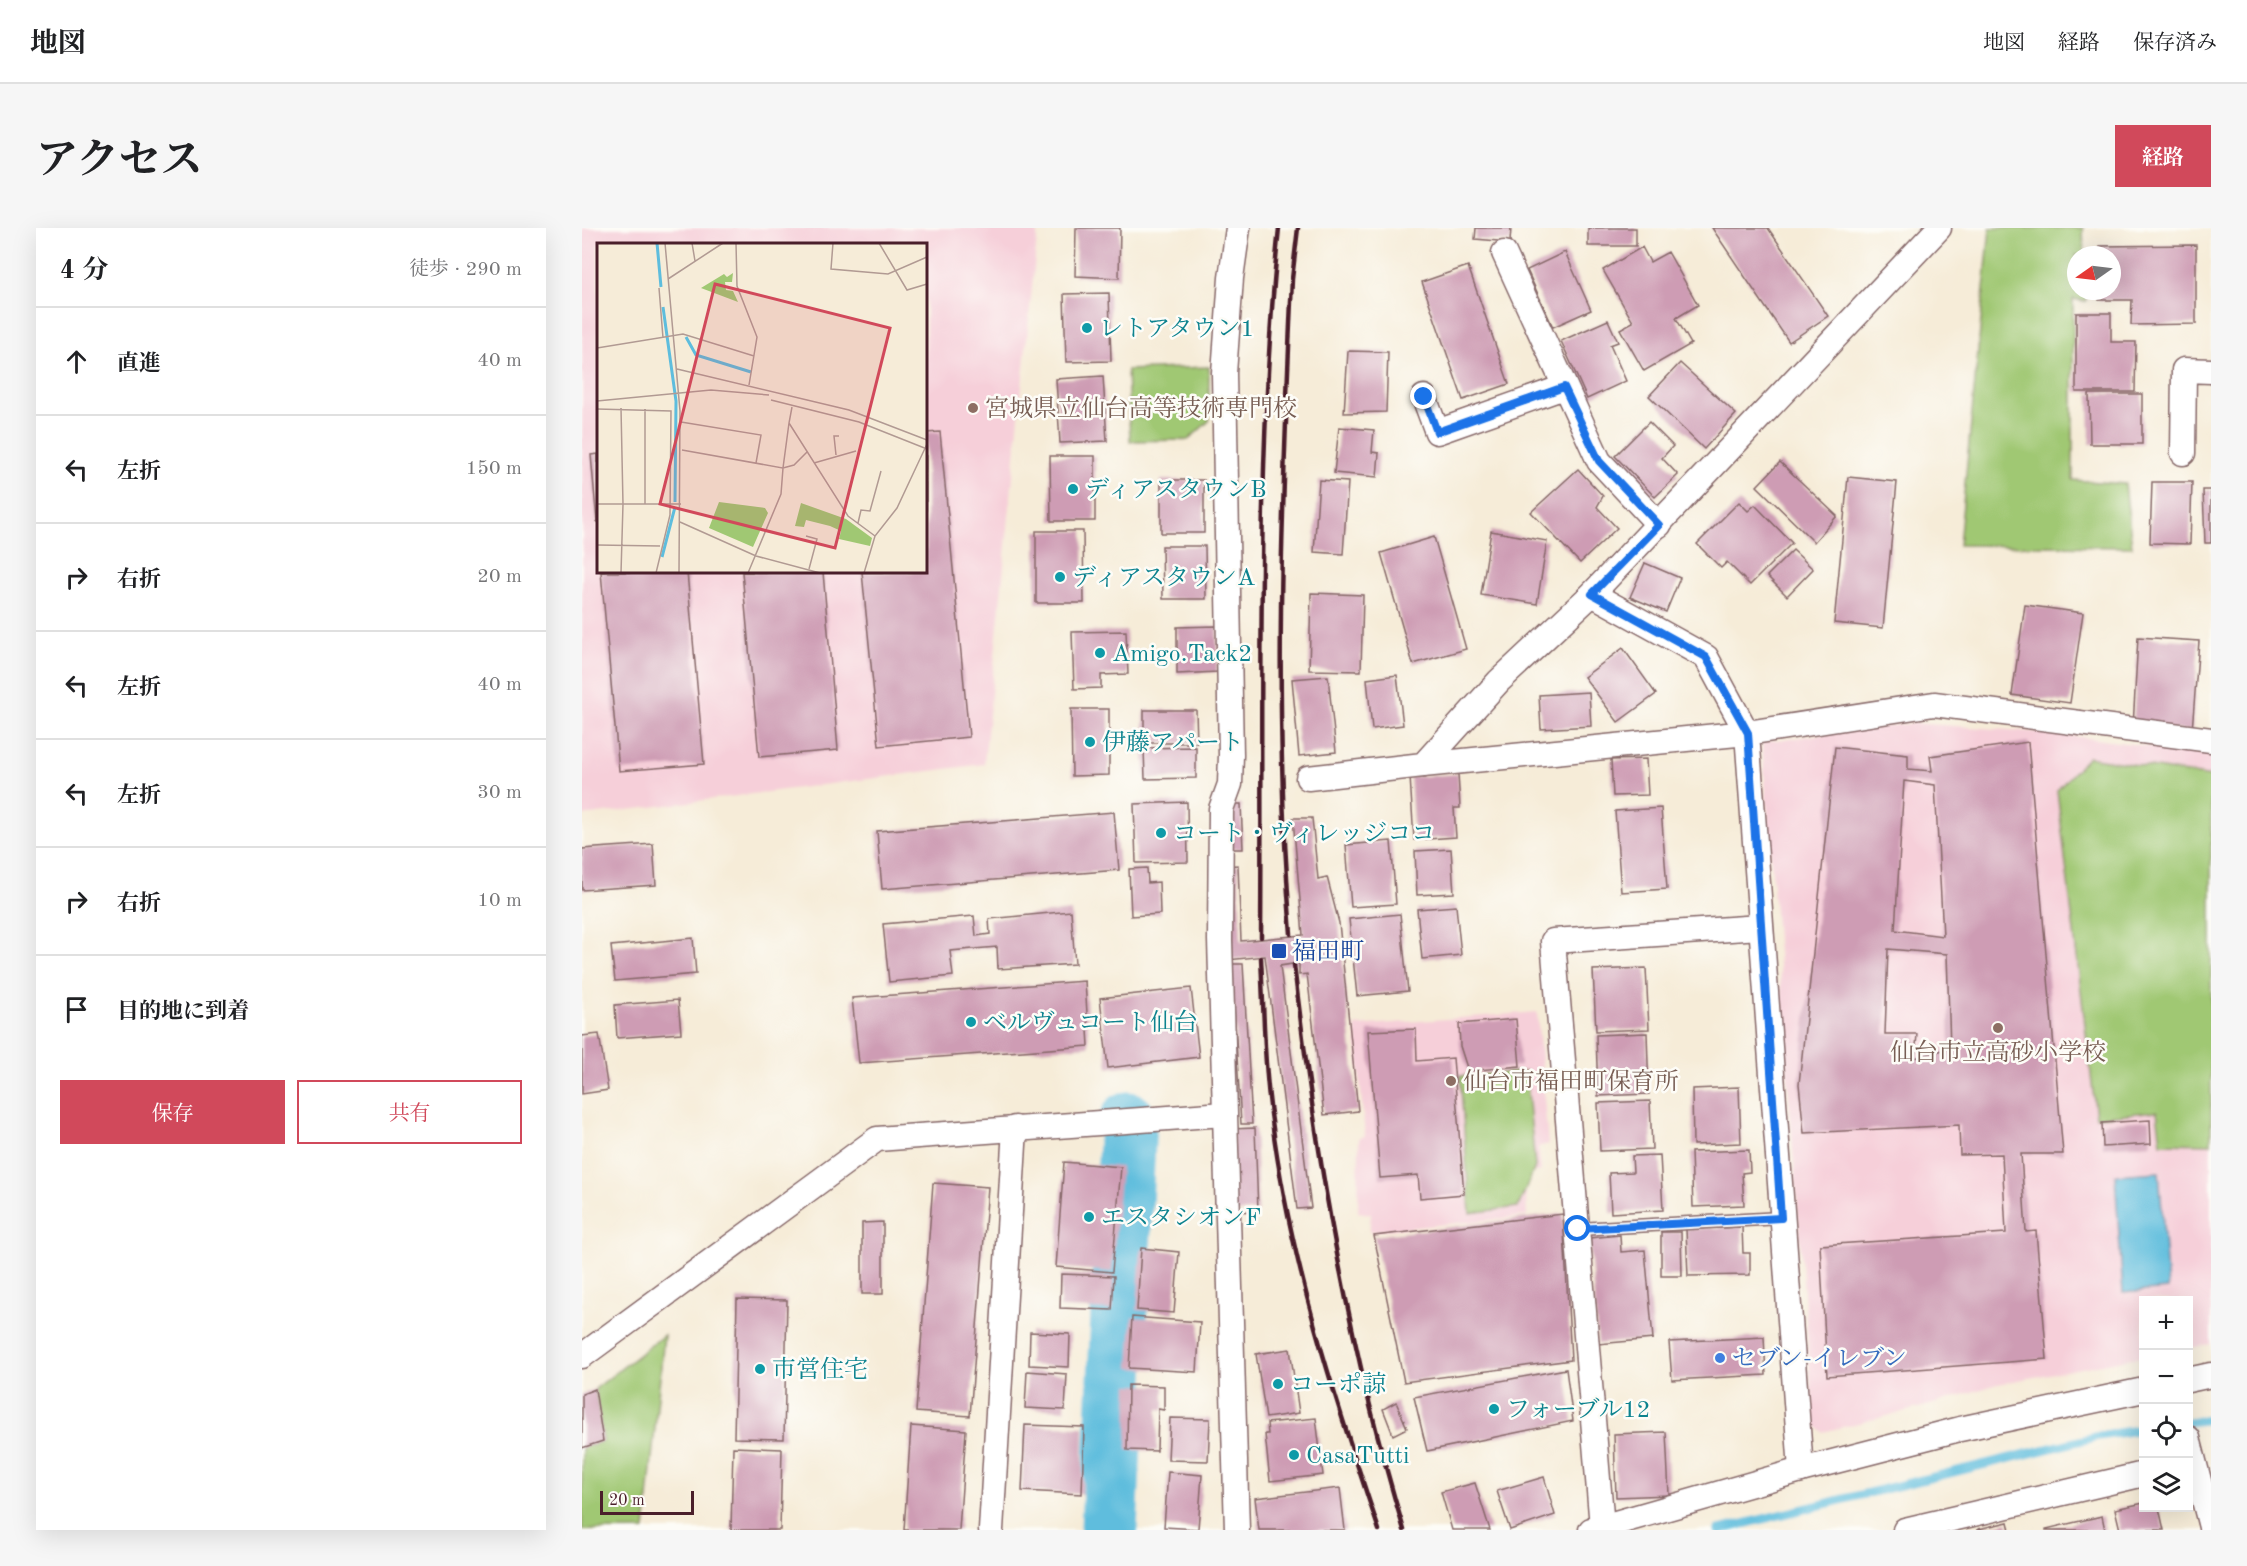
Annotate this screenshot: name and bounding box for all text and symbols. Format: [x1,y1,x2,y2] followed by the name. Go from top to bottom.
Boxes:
[30,31,86,59] text: 地図
[1983,33,2025,54] text: 地図
[2058,33,2100,54] text: 経路
[2133,33,2217,54] text: 保存済み
[2115,125,2211,187] button: 経路
[36,141,203,183] text: アクセス
[597,243,927,573] inset map
[2067,246,2121,300] north arrow
[60,258,108,284] text: 4 分
[409,260,522,280] text: 徒歩 · 290 m
[1099,317,1255,342] place label: レトアタウン1
[1080,321,1094,335] marker: レトアタウン1
[60,345,93,378] icon: ahead
[477,351,522,371] text: 40 m
[117,353,161,375] text: 直進
[1410,383,1436,409] route end
[985,395,1297,422] place label: 宮城県立仙台高等技術専門校
[966,401,980,415] marker: 宮城県立仙台高等技術専門校
[60,453,93,486] icon: left
[466,459,522,479] text: 150 m
[117,461,161,483] text: 左折
[1085,477,1267,503] place label: ディアスタウンB
[1066,482,1080,496] marker: ディアスタウンB
[60,561,93,594] icon: right
[1072,565,1255,591] place label: ディアスタウンA
[477,567,522,587] text: 20 m
[117,569,161,591] text: 右折
[1053,570,1067,584] marker: ディアスタウンA
[1112,643,1252,667] place label: Amigo.Tack2
[1093,646,1107,660] marker: Amigo.Tack2
[60,669,93,702] icon: left
[477,675,522,695] text: 40 m
[117,677,161,699] text: 左折
[1102,729,1244,756] place label: 伊藤アパート
[1083,735,1097,749] marker: 伊藤アパート
[60,777,93,810] icon: left
[477,783,522,803] text: 30 m
[117,785,161,807] text: 左折
[1173,821,1435,847] place label: コート・ヴィレッジココ
[1154,826,1168,840] marker: コート・ヴィレッジココ
[60,885,93,918] icon: right
[477,891,522,911] text: 10 m
[117,893,161,915] text: 右折
[1292,938,1364,965] place label: 福田町
[1270,942,1288,960] marker: 福田町
[60,993,93,1026] icon: arrive
[117,1001,249,1023] text: 目的地に到着
[983,1009,1198,1036] place label: ベルヴュコート仙台
[964,1015,978,1029] marker: ベルヴュコート仙台
[1991,1021,2005,1035] marker: 仙台市立高砂小学校
[1890,1039,2106,1066] place label: 仙台市立高砂小学校
[1463,1068,1679,1095] place label: 仙台市福田町保育所
[1444,1074,1458,1088] marker: 仙台市福田町保育所
[60,1080,285,1144] button: 保存
[297,1080,522,1144] button: 共有
[1101,1206,1261,1231] place label: エスタシオンF
[1082,1210,1096,1224] marker: エスタシオンF
[1564,1215,1590,1241] route start
[2139,1296,2193,1512] map controls
[2139,1296,2193,1350] button: +
[1732,1346,1907,1372] place label: セブン-イレブン
[2139,1350,2193,1404] button: −
[1713,1351,1727,1365] marker: セブン-イレブン
[772,1356,868,1383] place label: 市営住宅
[753,1362,767,1376] marker: 市営住宅
[1290,1371,1386,1398] place label: コーポ諒
[1271,1377,1285,1391] marker: コーポ諒
[1506,1397,1650,1423] place label: フォーブル12
[1487,1402,1501,1416] marker: フォーブル12
[2139,1404,2193,1458] button: locate
[1306,1445,1409,1469] place label: CasaTutti
[1287,1448,1301,1462] marker: CasaTutti
[2139,1458,2193,1512] button: layers
[600,1488,694,1516] scale bar
[609,1493,645,1509] text: 20 m

